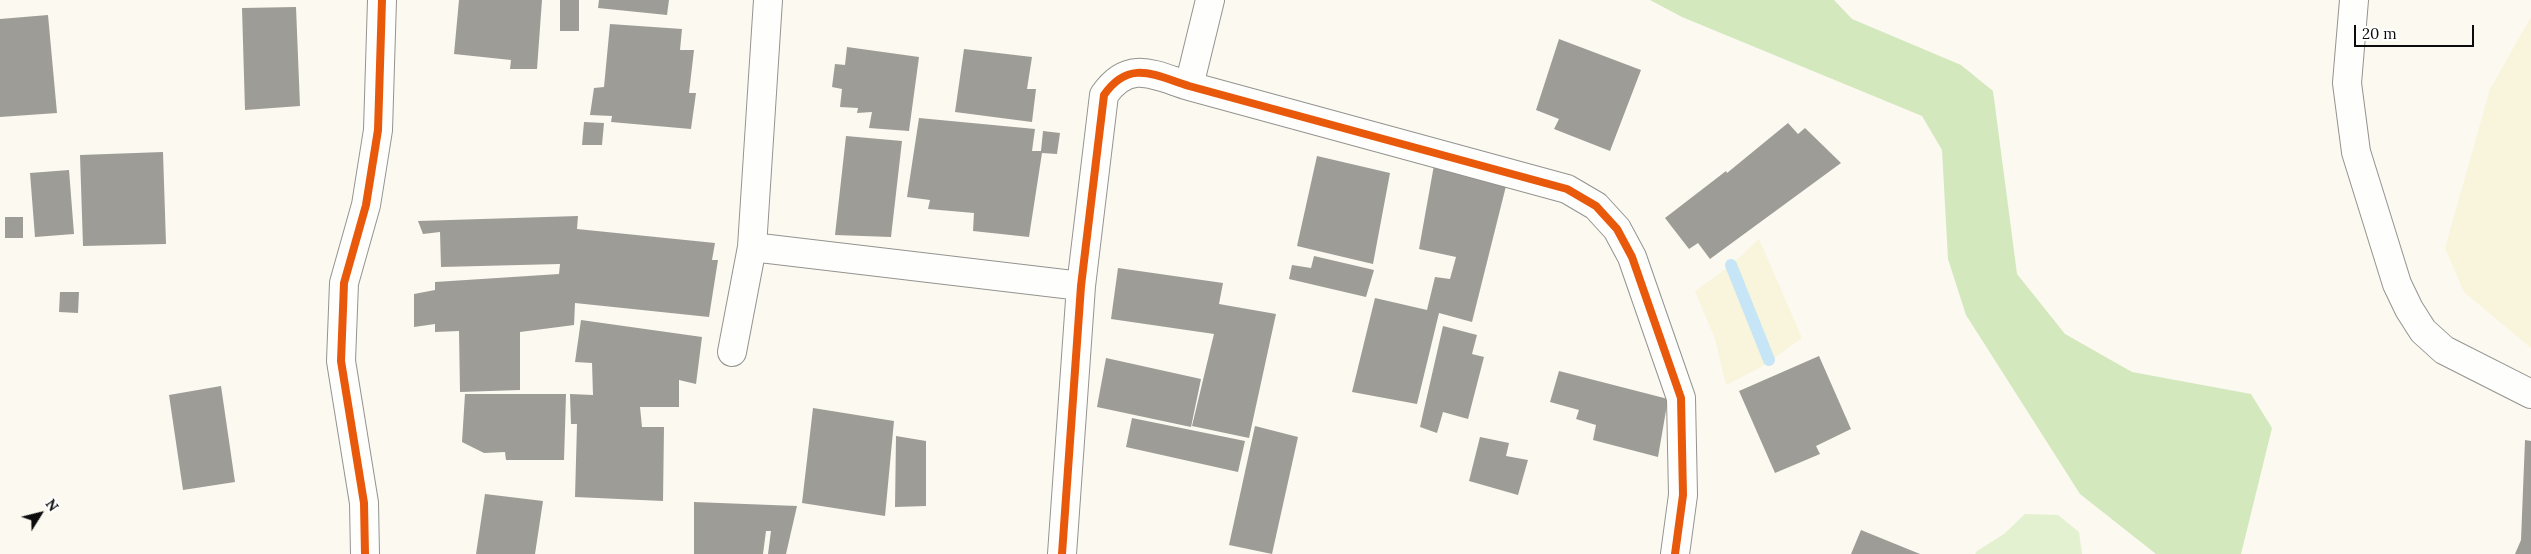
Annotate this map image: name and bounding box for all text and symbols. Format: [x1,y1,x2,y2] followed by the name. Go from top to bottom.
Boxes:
[2356,15,2476,47] scale bar
[2362,24,2397,43] text: 20 m
[15,489,65,539] north arrow
[42,496,63,515] text: N

